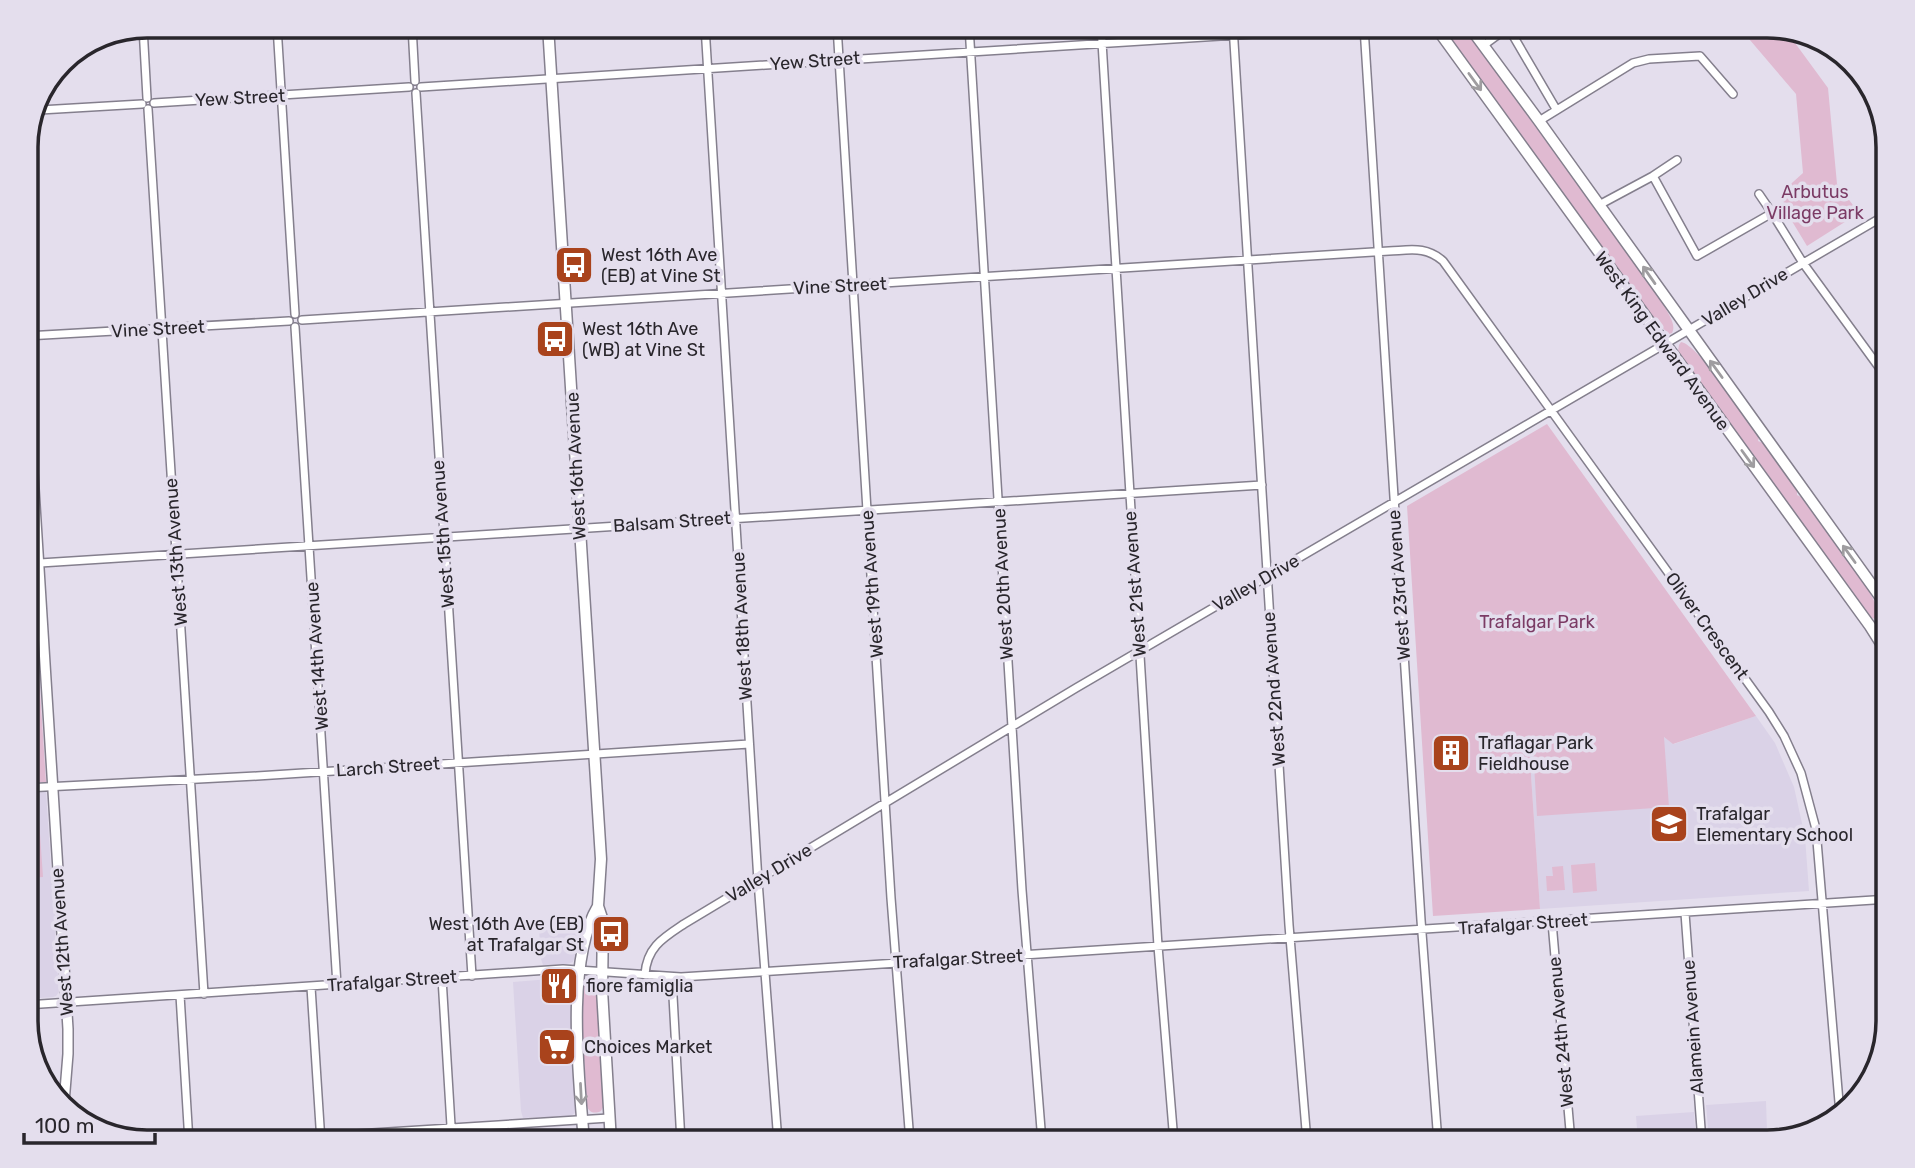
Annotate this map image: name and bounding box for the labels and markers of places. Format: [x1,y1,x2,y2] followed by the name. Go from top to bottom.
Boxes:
[553,244,595,286] bus stop icon: West 16th Ave (EB) at Vine St
[601,244,721,287] place label: West 16th Ave (EB) at Vine St
[534,318,576,360] bus stop icon: West 16th Ave (WB) at Vine St
[582,318,705,361] place label: West 16th Ave (WB) at Vine St
[1430,732,1472,774] building icon: Traflagar Park Fieldhouse
[1478,732,1594,775] place label: Traflagar Park Fieldhouse
[1648,803,1690,845] school or university icon: Trafalgar Elementary School
[1696,803,1853,846] place label: Trafalgar Elementary School
[428,913,584,956] place label: West 16th Ave (EB) at Trafalgar St
[590,913,632,955] bus stop icon: West 16th Ave (EB) at Trafalgar St
[538,965,580,1007] restaurant icon: fiore famiglia
[586,975,694,997] place label: fiore famiglia
[536,1026,578,1068] supermarket icon: Choices Market
[584,1036,712,1058] place label: Choices Market

